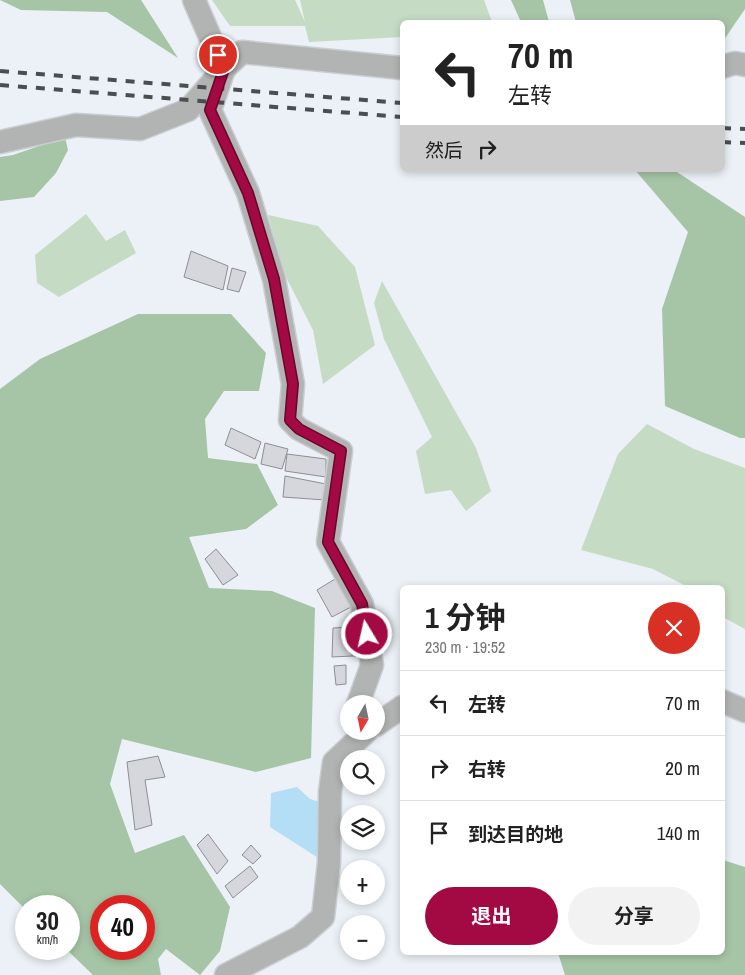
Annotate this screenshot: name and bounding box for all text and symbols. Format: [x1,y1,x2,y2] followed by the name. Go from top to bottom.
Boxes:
[508,32,573,79] text: 70 m
[197,34,239,76] pin
[425,40,490,105] icon: left
[204,41,232,69] icon: arrive
[508,80,552,110] text: 左转
[473,135,501,163] icon: right
[425,137,463,163] text: 然后
[425,597,506,637] text: 1 分钟
[648,602,700,654] button: close
[340,607,392,659] position arrow
[425,636,505,658] text: 230 m · 19:52
[425,689,453,717] icon: left
[665,690,700,716] text: 70 m
[468,691,506,717] text: 左转
[340,695,385,740] north arrow
[340,695,385,960] map controls
[340,750,385,795] button: search
[425,754,453,782] icon: right
[665,755,700,781] text: 20 m
[468,756,506,782] text: 右转
[340,805,385,850] button: layers
[425,819,453,847] icon: arrive
[657,820,700,846] text: 140 m
[468,821,563,847] text: 到达目的地
[340,860,385,905] button: +
[425,887,558,945] button: 退出
[568,887,700,945] button: 分享
[90,895,155,960] speed limit sign: 40
[36,904,59,938] text: 30
[340,915,385,960] button: −
[37,932,58,948] text: km/h

